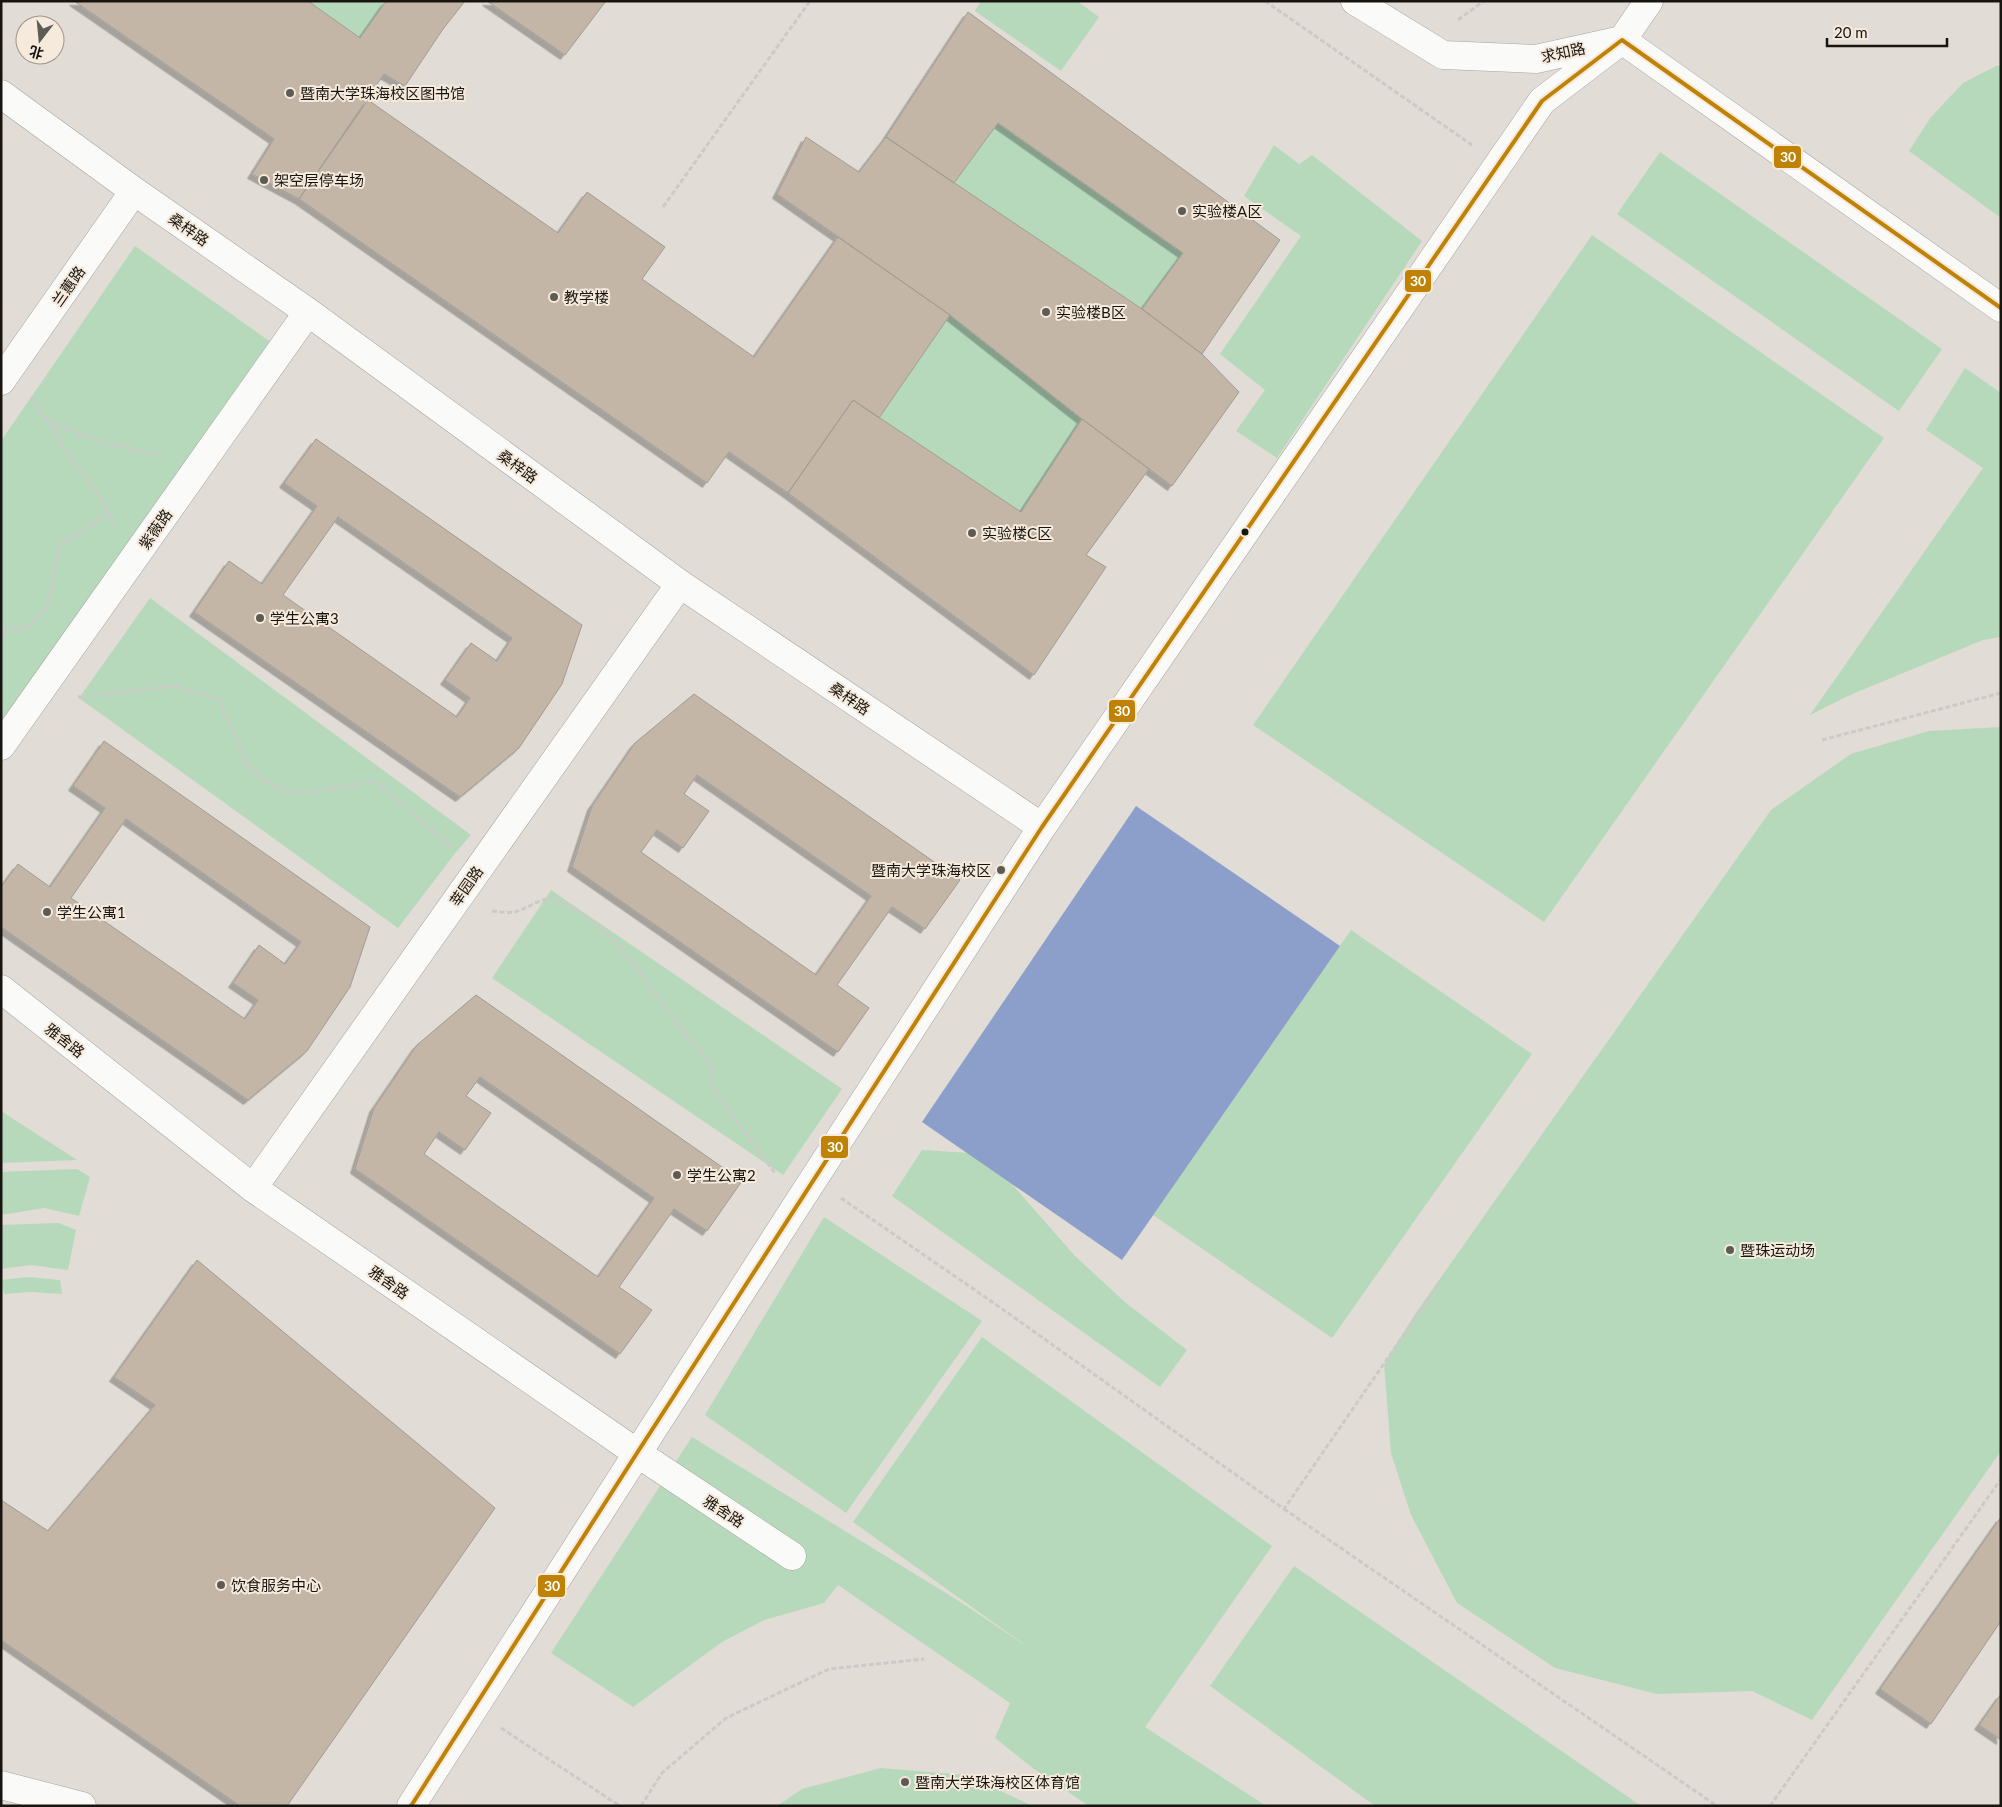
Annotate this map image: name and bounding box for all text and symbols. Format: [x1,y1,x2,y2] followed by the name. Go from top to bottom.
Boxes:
[15,15,65,65] north arrow
[1827,15,1947,47] scale bar
[1834,23,1868,41] text: 20 m
[1539,39,1587,65] street label: 求知路
[27,43,45,63] text: 北
[300,84,465,102] place label: 暨南大学珠海校区图书馆
[284,87,296,99] marker: 暨南大学珠海校区图书馆
[1773,145,1802,169] line badge: 30
[1780,148,1796,165] text: 30
[274,171,364,189] place label: 架空层停车场
[258,174,270,186] marker: 架空层停车场
[1192,202,1262,220] place label: 实验楼A区
[1176,205,1188,217] marker: 实验楼A区
[165,209,213,249] street label: 桑梓路
[48,262,88,310] street label: 兰蕙路
[1404,269,1432,293] line badge: 30
[1410,272,1426,289] text: 30
[564,288,609,306] place label: 教学楼
[548,291,560,303] marker: 教学楼
[1056,303,1126,321] place label: 实验楼B区
[1040,306,1052,318] marker: 实验楼B区
[495,445,541,487] street label: 桑梓路
[135,505,175,553] street label: 紫薇路
[982,524,1052,542] place label: 实验楼C区
[966,527,978,539] marker: 实验楼C区
[1240,527,1250,537] unlabelled marker
[270,609,339,627] place label: 学生公寓3
[254,612,266,624] marker: 学生公寓3
[826,678,874,718] street label: 桑梓路
[1108,699,1136,723] line badge: 30
[1114,702,1130,719] text: 30
[871,861,991,879] place label: 暨南大学珠海校区
[446,862,486,910] street label: 莘园路
[995,864,1007,876] marker: 暨南大学珠海校区
[57,903,126,921] place label: 学生公寓1
[41,906,53,918] marker: 学生公寓1
[42,1019,88,1061] street label: 雅舍路
[820,1135,849,1159] line badge: 30
[827,1138,843,1155] text: 30
[687,1166,756,1184] place label: 学生公寓2
[671,1169,683,1181] marker: 学生公寓2
[1740,1241,1815,1259] place label: 暨珠运动场
[1724,1244,1736,1256] marker: 暨珠运动场
[365,1262,413,1302] street label: 雅舍路
[700,1491,748,1531] street label: 雅舍路
[537,1574,566,1598] line badge: 30
[231,1576,321,1594] place label: 饮食服务中心
[544,1577,560,1594] text: 30
[215,1579,227,1591] marker: 饮食服务中心
[915,1773,1080,1791] place label: 暨南大学珠海校区体育馆
[899,1776,911,1788] marker: 暨南大学珠海校区体育馆

